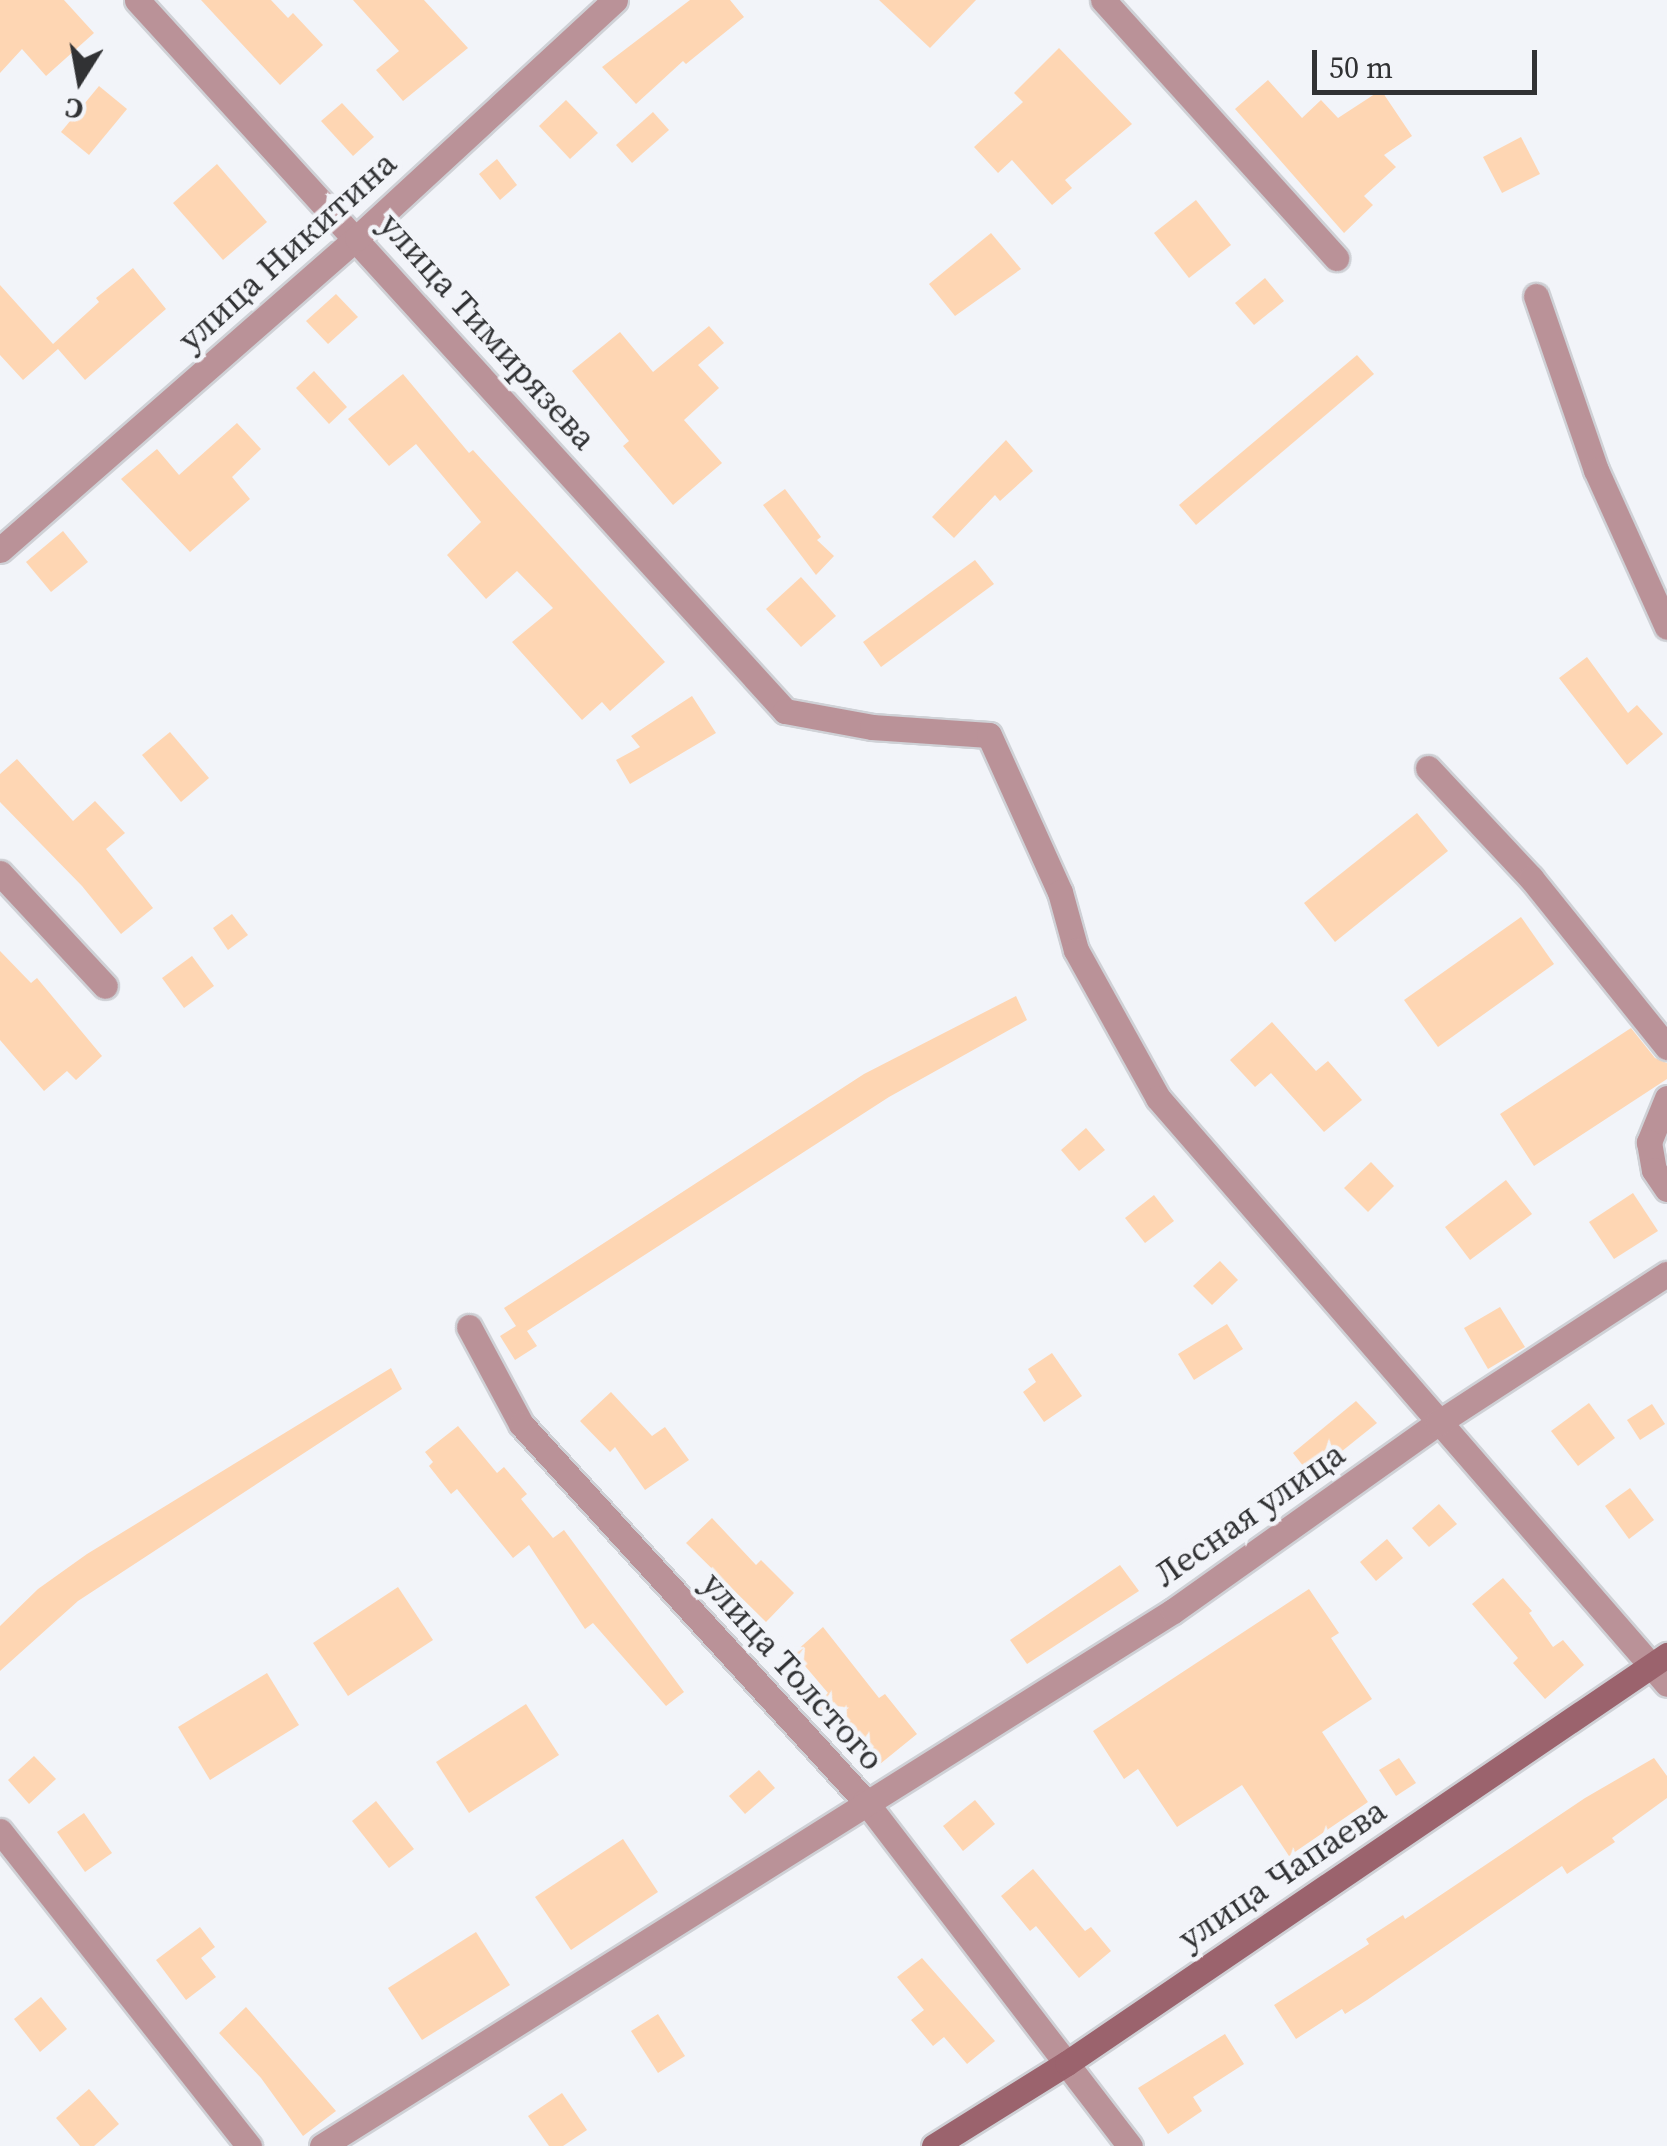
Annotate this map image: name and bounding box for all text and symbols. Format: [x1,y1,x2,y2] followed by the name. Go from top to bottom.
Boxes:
[30,30,130,130] north arrow
[1317,30,1542,92] scale bar
[1329,47,1393,88] text: 50 m
[62,89,86,130] text: С
[169,142,405,360] street label: улица Никитина
[370,203,606,459] street label: улица Тимирязева
[1145,1433,1353,1595] street label: Лесная улица
[693,1563,893,1779] street label: улица Толстого
[1170,1789,1394,1959] street label: улица Чапаева

